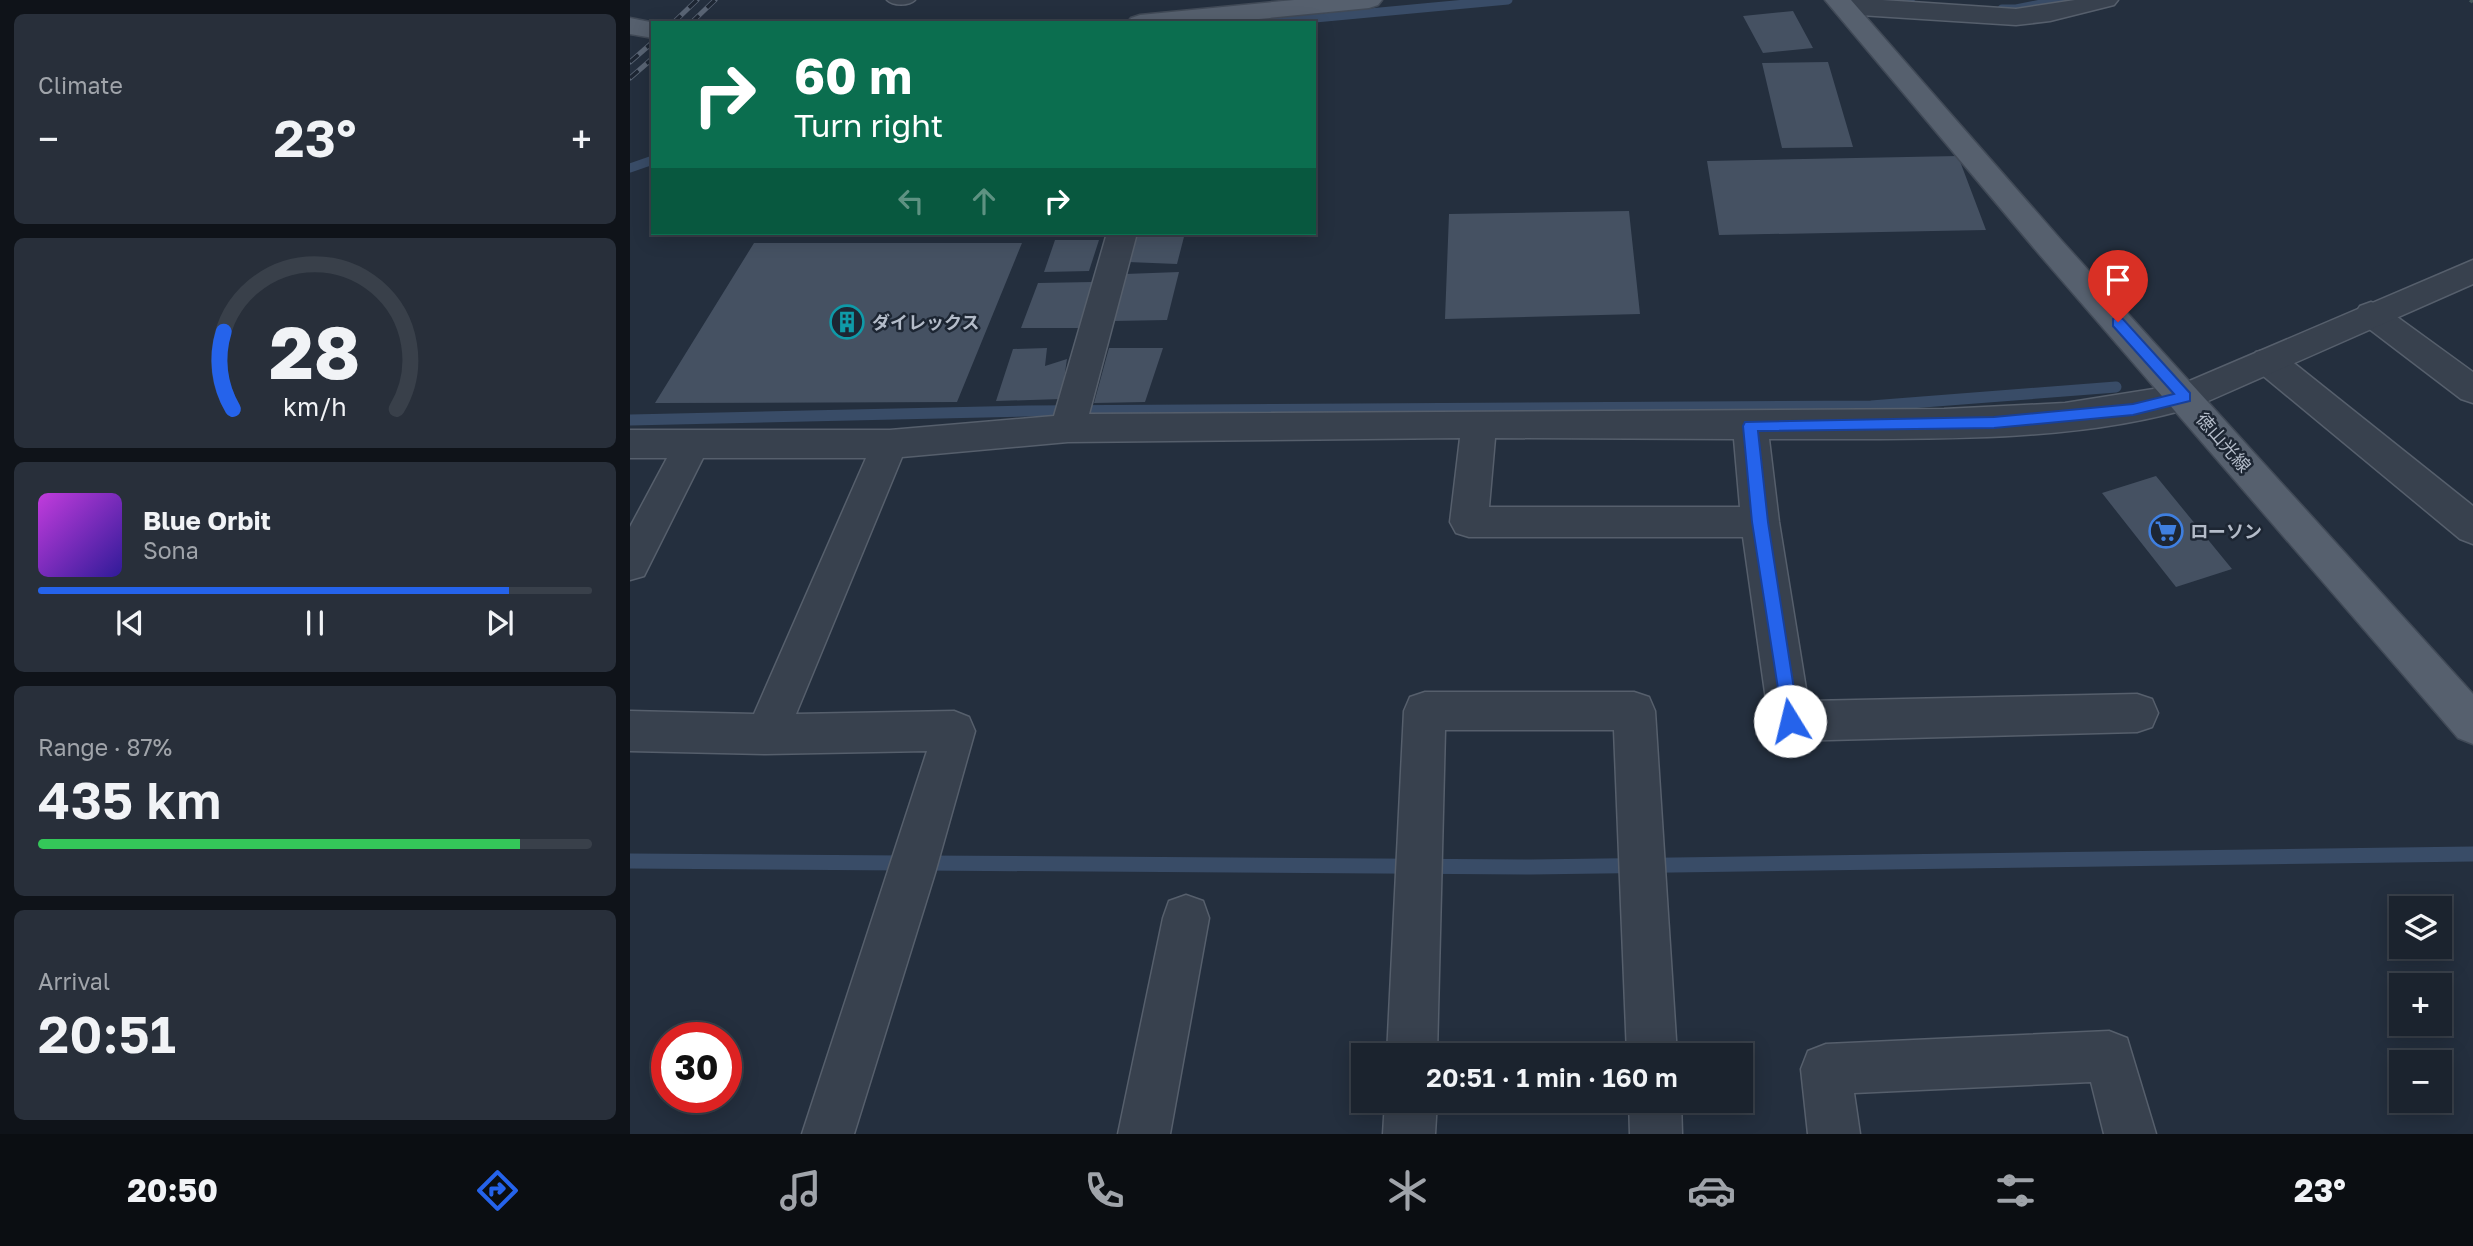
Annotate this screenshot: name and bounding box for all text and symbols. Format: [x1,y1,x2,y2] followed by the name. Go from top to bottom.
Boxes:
[794,46,912,105] text: 60 m
[679,49,770,140] icon: right
[38,71,123,99] text: Climate
[274,106,356,168] text: 23°
[794,106,943,144] text: Turn right
[38,116,59,161] text: −
[571,116,592,161] text: +
[892,182,930,220] icon: left
[965,182,1003,220] icon: ahead
[1038,182,1076,220] icon: right
[2088,250,2148,322] pin
[2099,261,2137,299] icon: arrive
[828,303,866,341] building icon: ダイレックス
[270,308,361,395] text: 28
[872,311,979,333] place label: ダイレックス
[283,391,347,422] text: km/h
[2192,408,2256,476] street label: 徳山光線
[143,505,271,536] text: Blue Orbit
[2147,512,2185,550] supermarket icon: ローソン
[2190,520,2262,542] place label: ローソン
[143,536,199,564] text: Sona
[111,604,149,642] icon: previous
[296,604,334,642] icon: pause
[481,604,519,642] icon: next
[1753,684,1827,758] position arrow
[38,733,172,761] text: Range · 87%
[38,768,222,830] text: 435 km
[2389,896,2452,1113] map controls
[2389,896,2452,959] button: layers
[38,967,110,995] text: Arrival
[2389,973,2452,1036] button: +
[38,1002,176,1064] text: 20:51
[651,1022,742,1113] speed limit sign: 30
[2389,1050,2452,1113] button: −
[1426,1062,1678,1093] text: 20:51 · 1 min · 160 m
[473,1166,522,1215] icon: directions
[776,1166,825,1215] icon: music
[1080,1166,1129,1215] icon: phone
[1383,1166,1432,1215] icon: climate
[1687,1166,1736,1215] icon: car
[1991,1166,2040,1215] icon: filters
[127,1171,218,1209] text: 20:50
[2294,1171,2346,1209] text: 23°

